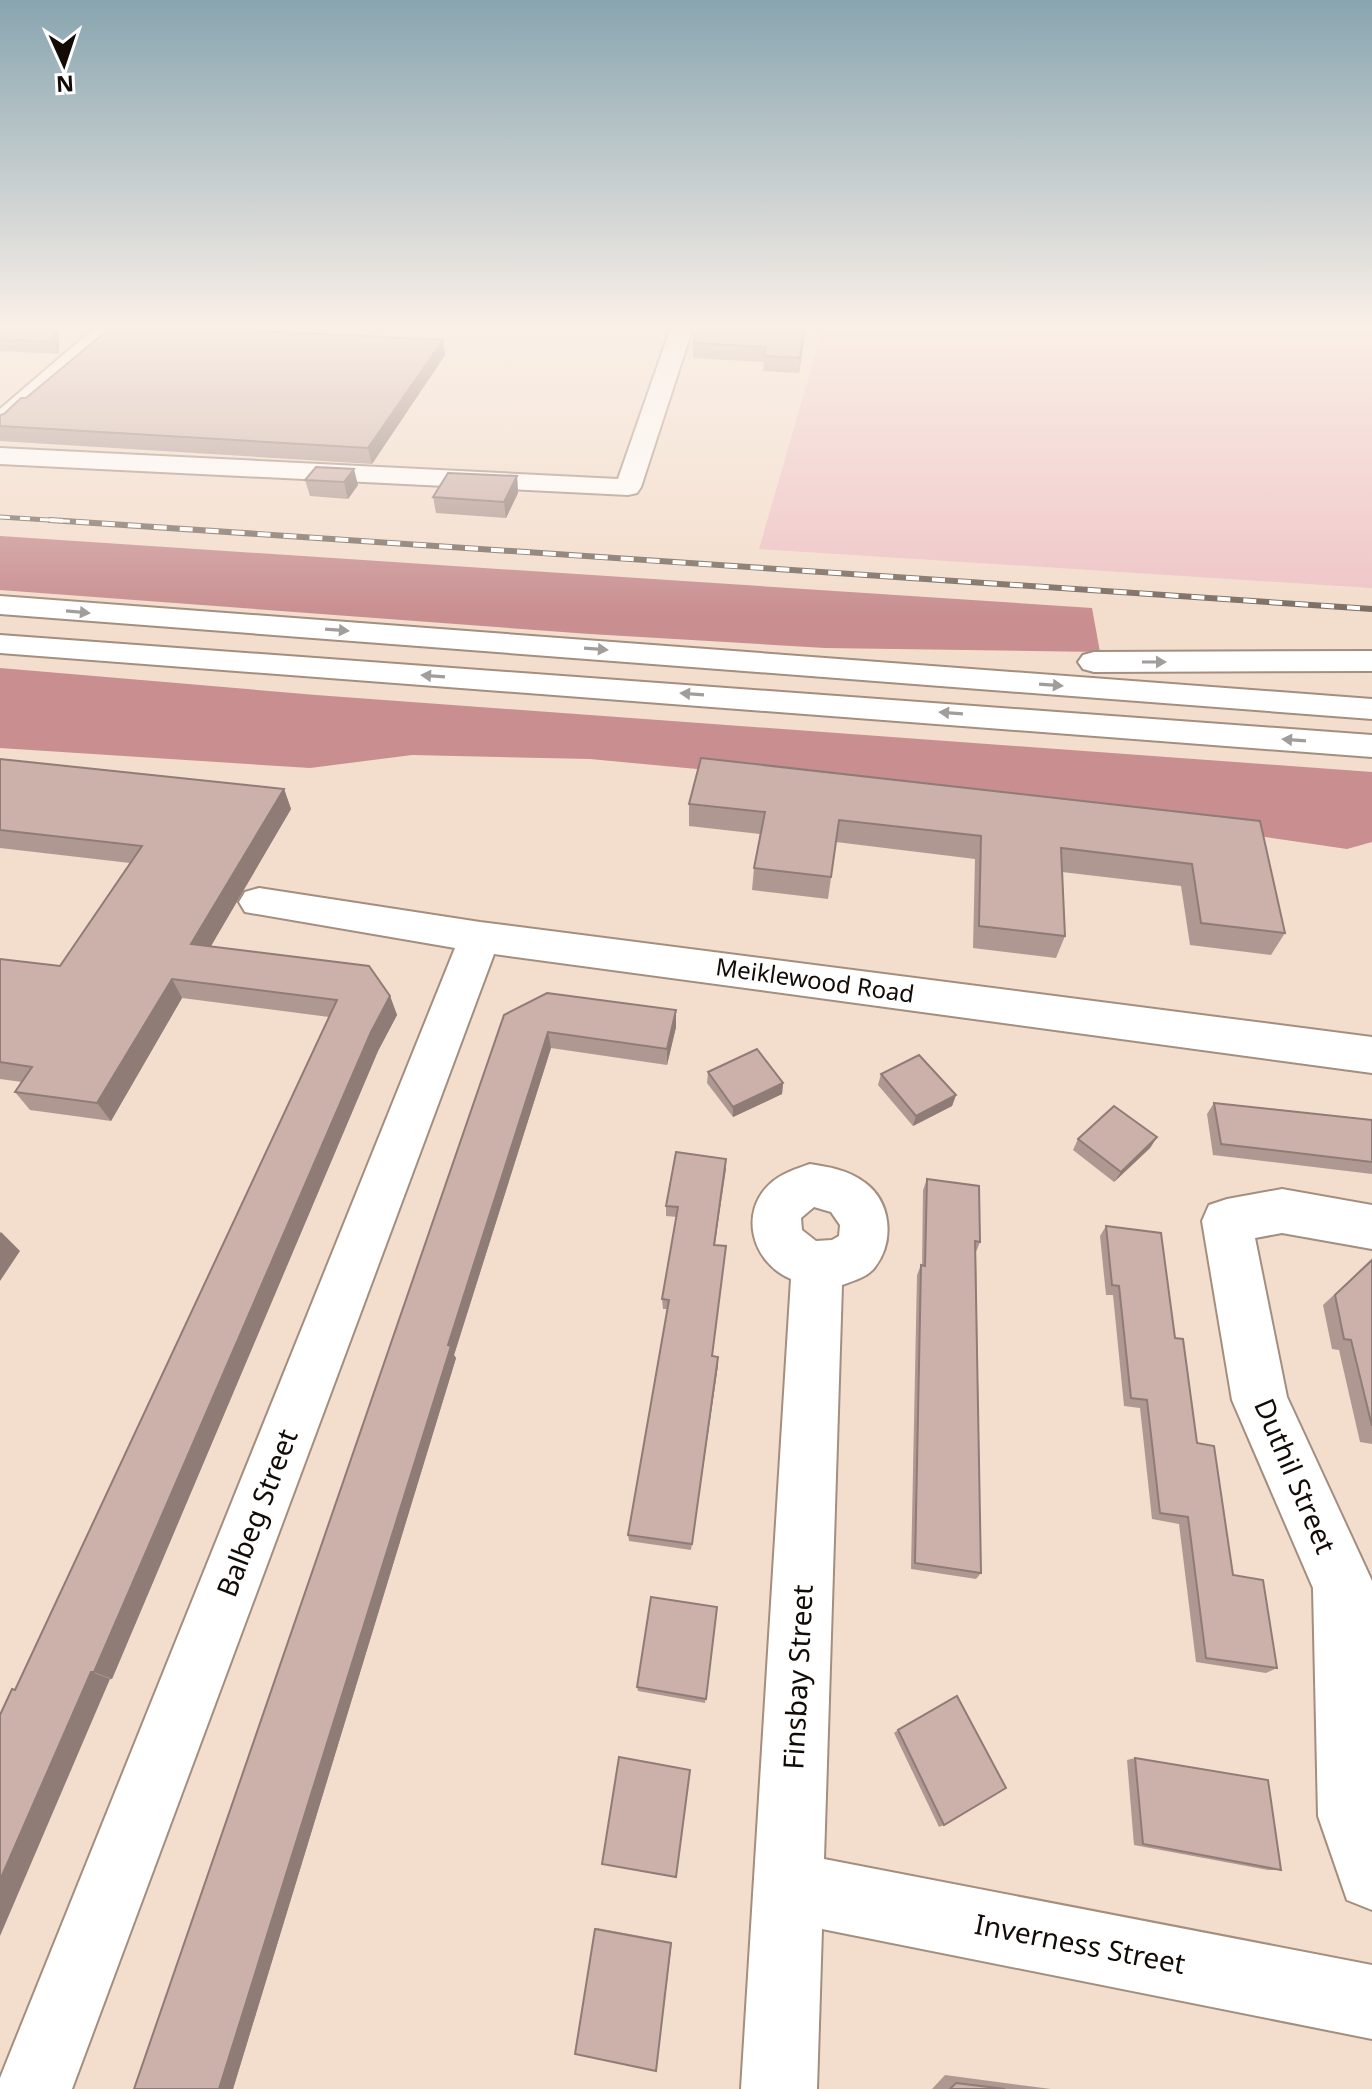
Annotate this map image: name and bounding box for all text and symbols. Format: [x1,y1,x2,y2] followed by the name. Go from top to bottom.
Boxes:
[24,24,104,104] north arrow
[55,70,75,100] text: N
[66,606,91,619] one-way arrow
[325,624,350,637] one-way arrow
[584,643,609,656] one-way arrow
[1142,655,1167,668] one-way arrow
[420,669,445,682] one-way arrow
[1039,679,1064,692] one-way arrow
[679,687,704,700] one-way arrow
[938,706,963,719] one-way arrow
[1281,733,1306,746] one-way arrow
[714,949,917,1010] street label: Meiklewood Road
[1246,1392,1346,1559] street label: Duthil Street
[207,1423,305,1602] street label: Balbeg Street
[773,1584,821,1770] street label: Finsbay Street
[972,1904,1189,1982] street label: Inverness Street

